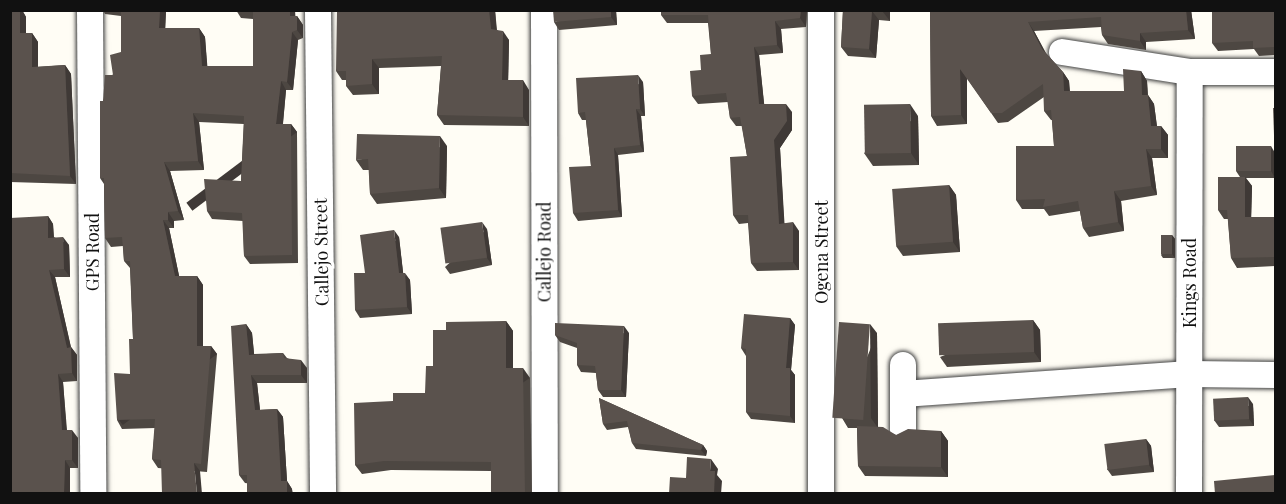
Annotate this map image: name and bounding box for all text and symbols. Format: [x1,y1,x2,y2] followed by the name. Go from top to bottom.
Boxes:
[309,198,333,306] street label: Callejo Street
[810,200,832,304] street label: Ogena Street
[533,202,555,302] street label: Callejo Road
[81,213,103,291] street label: GPS Road
[1178,238,1200,328] street label: Kings Road

